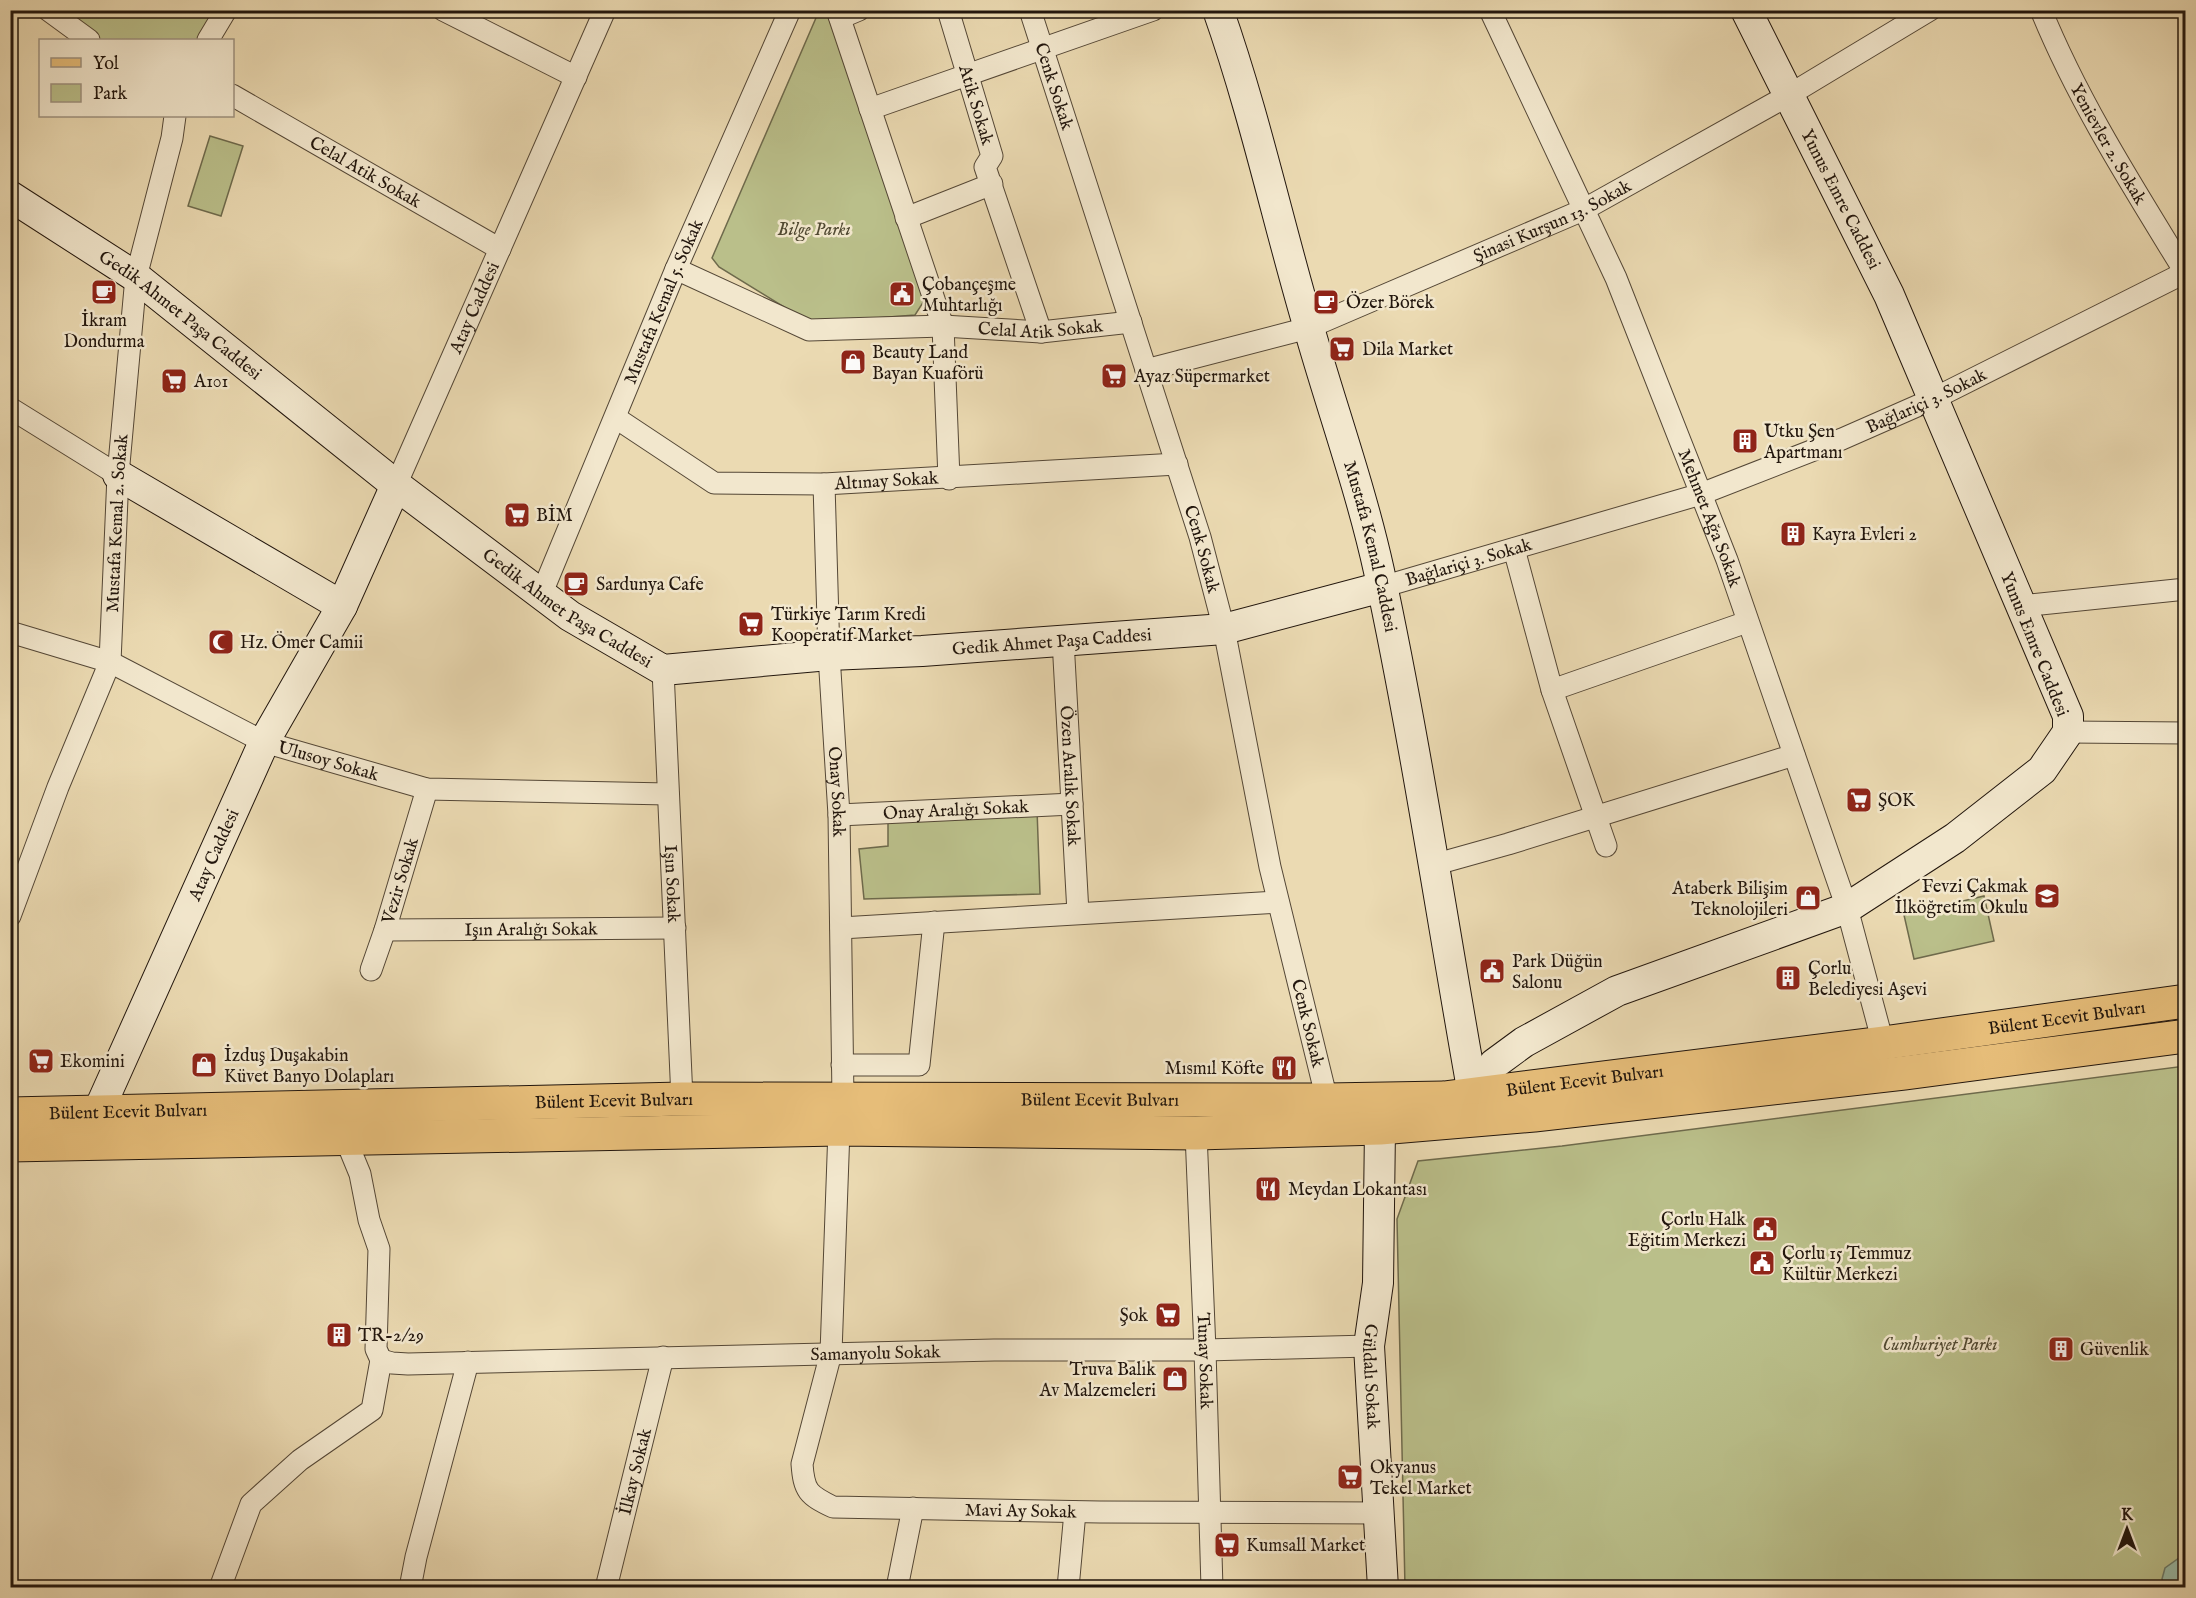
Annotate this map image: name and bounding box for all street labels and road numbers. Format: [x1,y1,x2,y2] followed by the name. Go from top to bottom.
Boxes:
[1028,40,1078,133] street label: Cenk Sokak
[952,61,998,148] street label: Atik Sokak
[2064,80,2151,210] street label: Yenievler 2. Sokak
[1794,126,1885,274] street label: Yunus Emre Caddesi
[305,132,425,214] street label: Celal Atik Sokak
[1470,175,1636,269] street label: Şinasi Kurşun 13. Sokak
[620,216,710,388] street label: Mustafa Kemal 5. Sokak
[94,246,266,386] street label: Gedik Ahmet Paşa Caddesi
[445,258,506,358] street label: Atay Caddesi
[977,315,1105,345] street label: Celal Atik Sokak
[1863,364,1991,440] street label: Bağlariçi 3. Sokak
[102,433,135,613] street label: Mustafa Kemal 2. Sokak
[1672,446,1746,591] street label: Mehmet Ağa Sokak
[1337,458,1401,635] street label: Mustafa Kemal Caddesi
[833,468,939,496] street label: Altınay Sokak
[1178,503,1224,596] street label: Cenk Sokak
[1403,534,1535,593] street label: Bağlariçi 3. Sokak
[477,544,656,674] street label: Gedik Ahmet Paşa Caddesi
[1994,569,2073,721] street label: Yunus Emre Caddesi
[951,624,1153,662] street label: Gedik Ahmet Paşa Caddesi
[1054,705,1084,847] street label: Özen Aralık Sokak
[275,737,382,788] street label: Ulusoy Sokak
[822,746,849,838] street label: Onay Sokak
[883,796,1030,826] street label: Onay Aralığı Sokak
[184,806,245,906] street label: Atay Caddesi
[377,835,425,928] street label: Vezir Sokak
[658,844,684,924] street label: Işın Sokak
[464,919,598,942] street label: Işın Aralığı Sokak
[1285,977,1329,1070] street label: Cenk Sokak
[1987,997,2147,1041] street label: Bülent Ecevit Bulvarı
[1505,1061,1665,1103] street label: Bülent Ecevit Bulvarı
[534,1089,693,1115] street label: Bülent Ecevit Bulvarı
[1021,1090,1179,1113] street label: Bülent Ecevit Bulvarı
[49,1100,208,1126] street label: Bülent Ecevit Bulvarı
[1190,1312,1217,1410] street label: Tunay Sokak
[1356,1322,1384,1430] street label: Güldalı Sokak
[810,1341,941,1367] street label: Samanyolu Sokak
[613,1426,658,1518] street label: İlkay Sokak
[965,1499,1077,1525] street label: Mavi Ay Sokak

